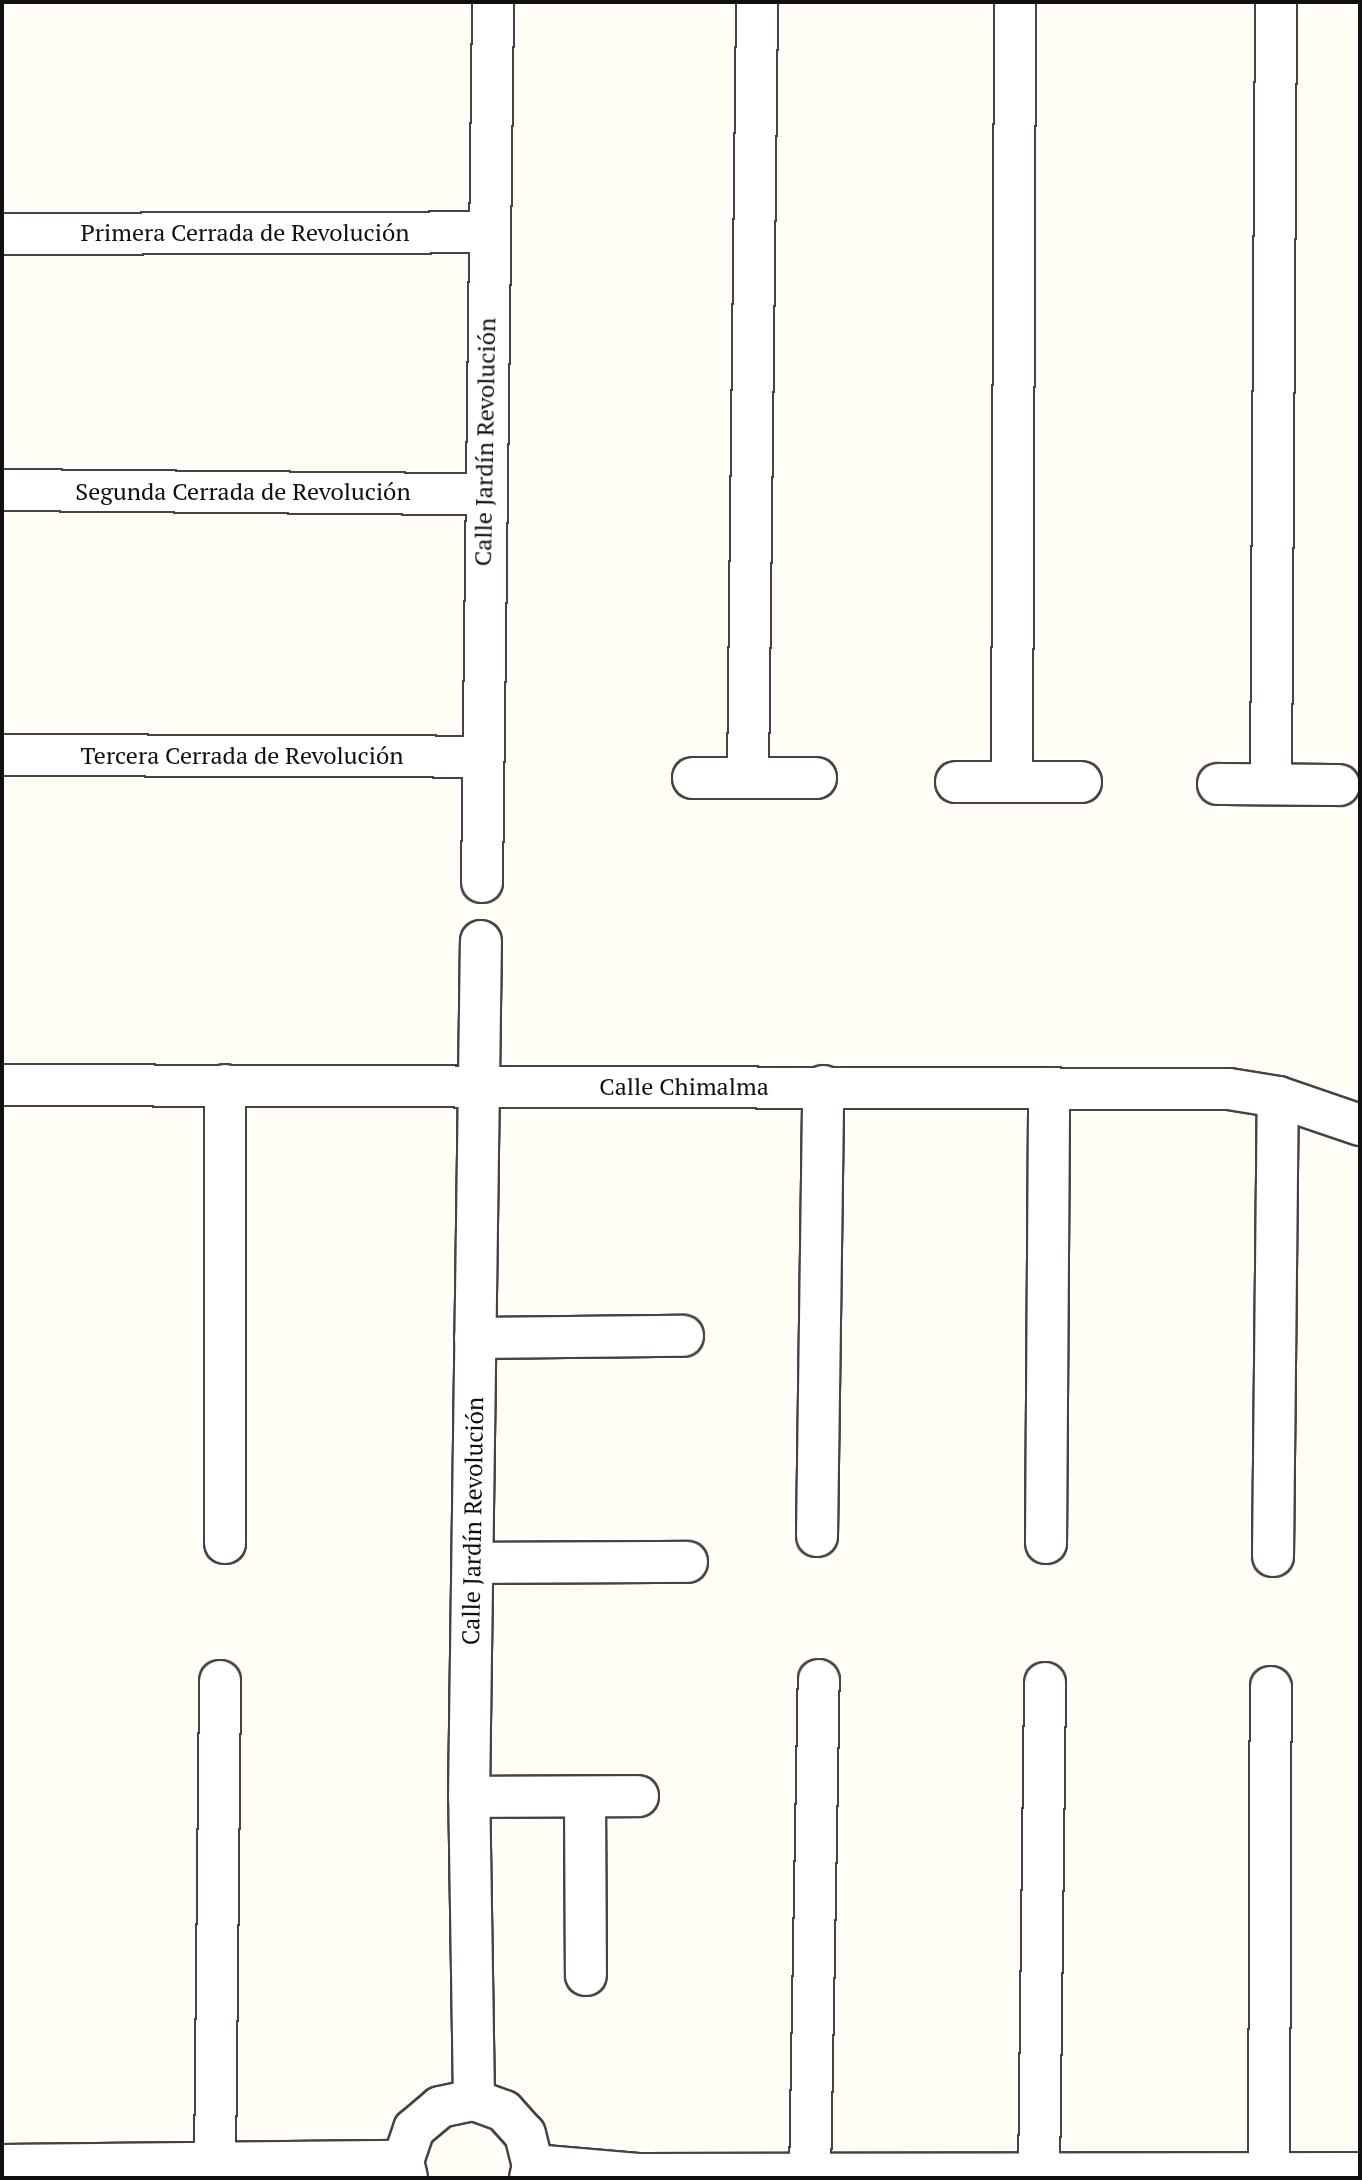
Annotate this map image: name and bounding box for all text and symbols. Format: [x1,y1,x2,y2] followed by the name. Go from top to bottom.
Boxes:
[80,219,410,247] street label: Primera Cerrada de Revolución
[468,318,502,566] street label: Calle Jardín Revolución
[75,478,411,506] street label: Segunda Cerrada de Revolución
[80,742,404,770] street label: Tercera Cerrada de Revolución
[599,1073,769,1101] street label: Calle Chimalma
[456,1397,490,1645] street label: Calle Jardín Revolución

